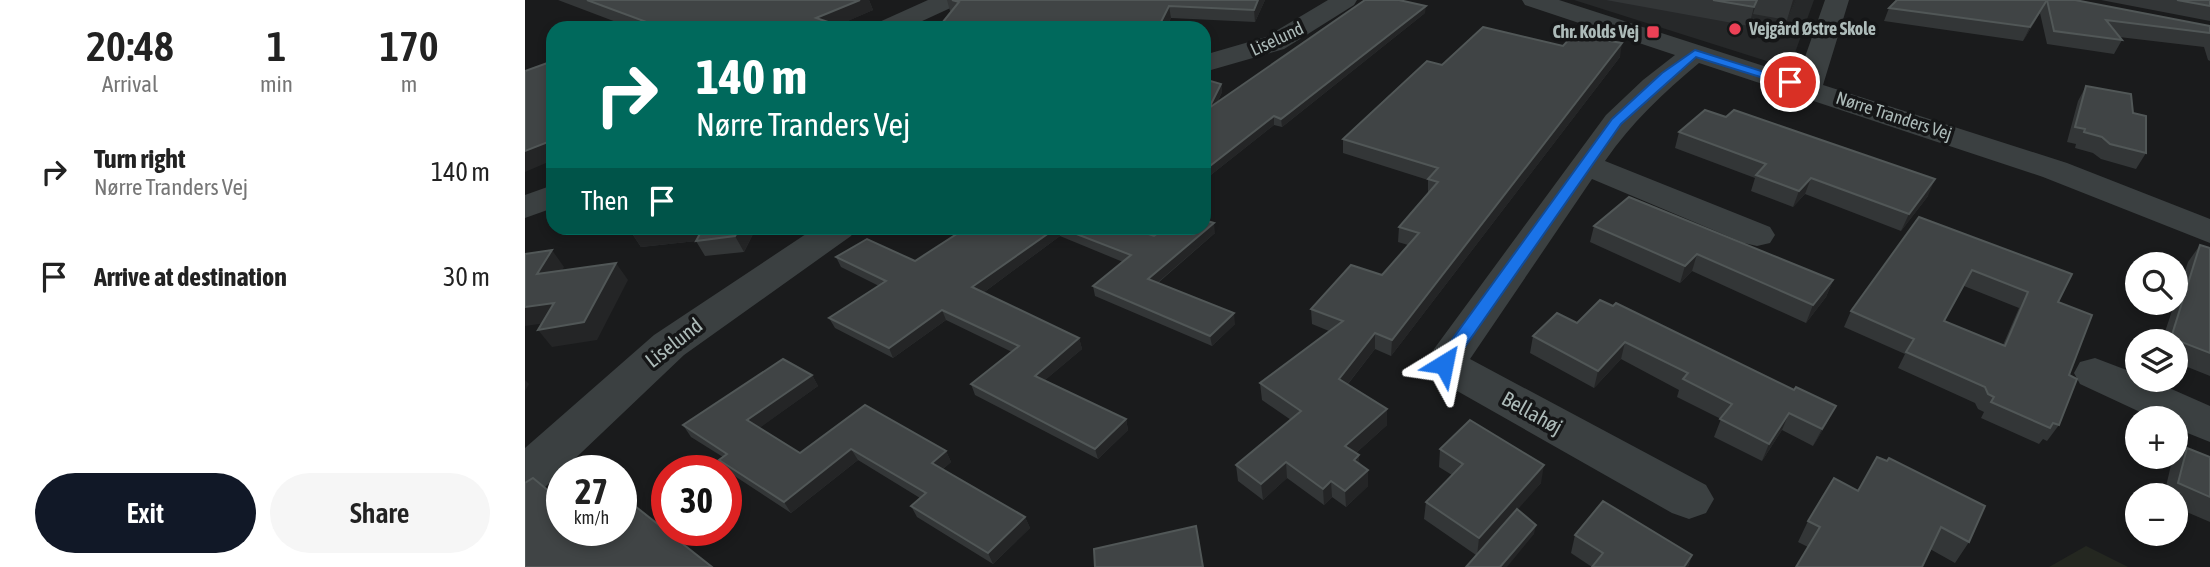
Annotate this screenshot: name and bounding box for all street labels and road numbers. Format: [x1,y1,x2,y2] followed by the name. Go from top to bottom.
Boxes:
[1247,17,1307,60] street label: Liselund
[1834,87,1955,144] street label: Nørre Tranders Vej
[640,313,707,372] street label: Liselund
[1498,386,1567,438] street label: Bellahøj

